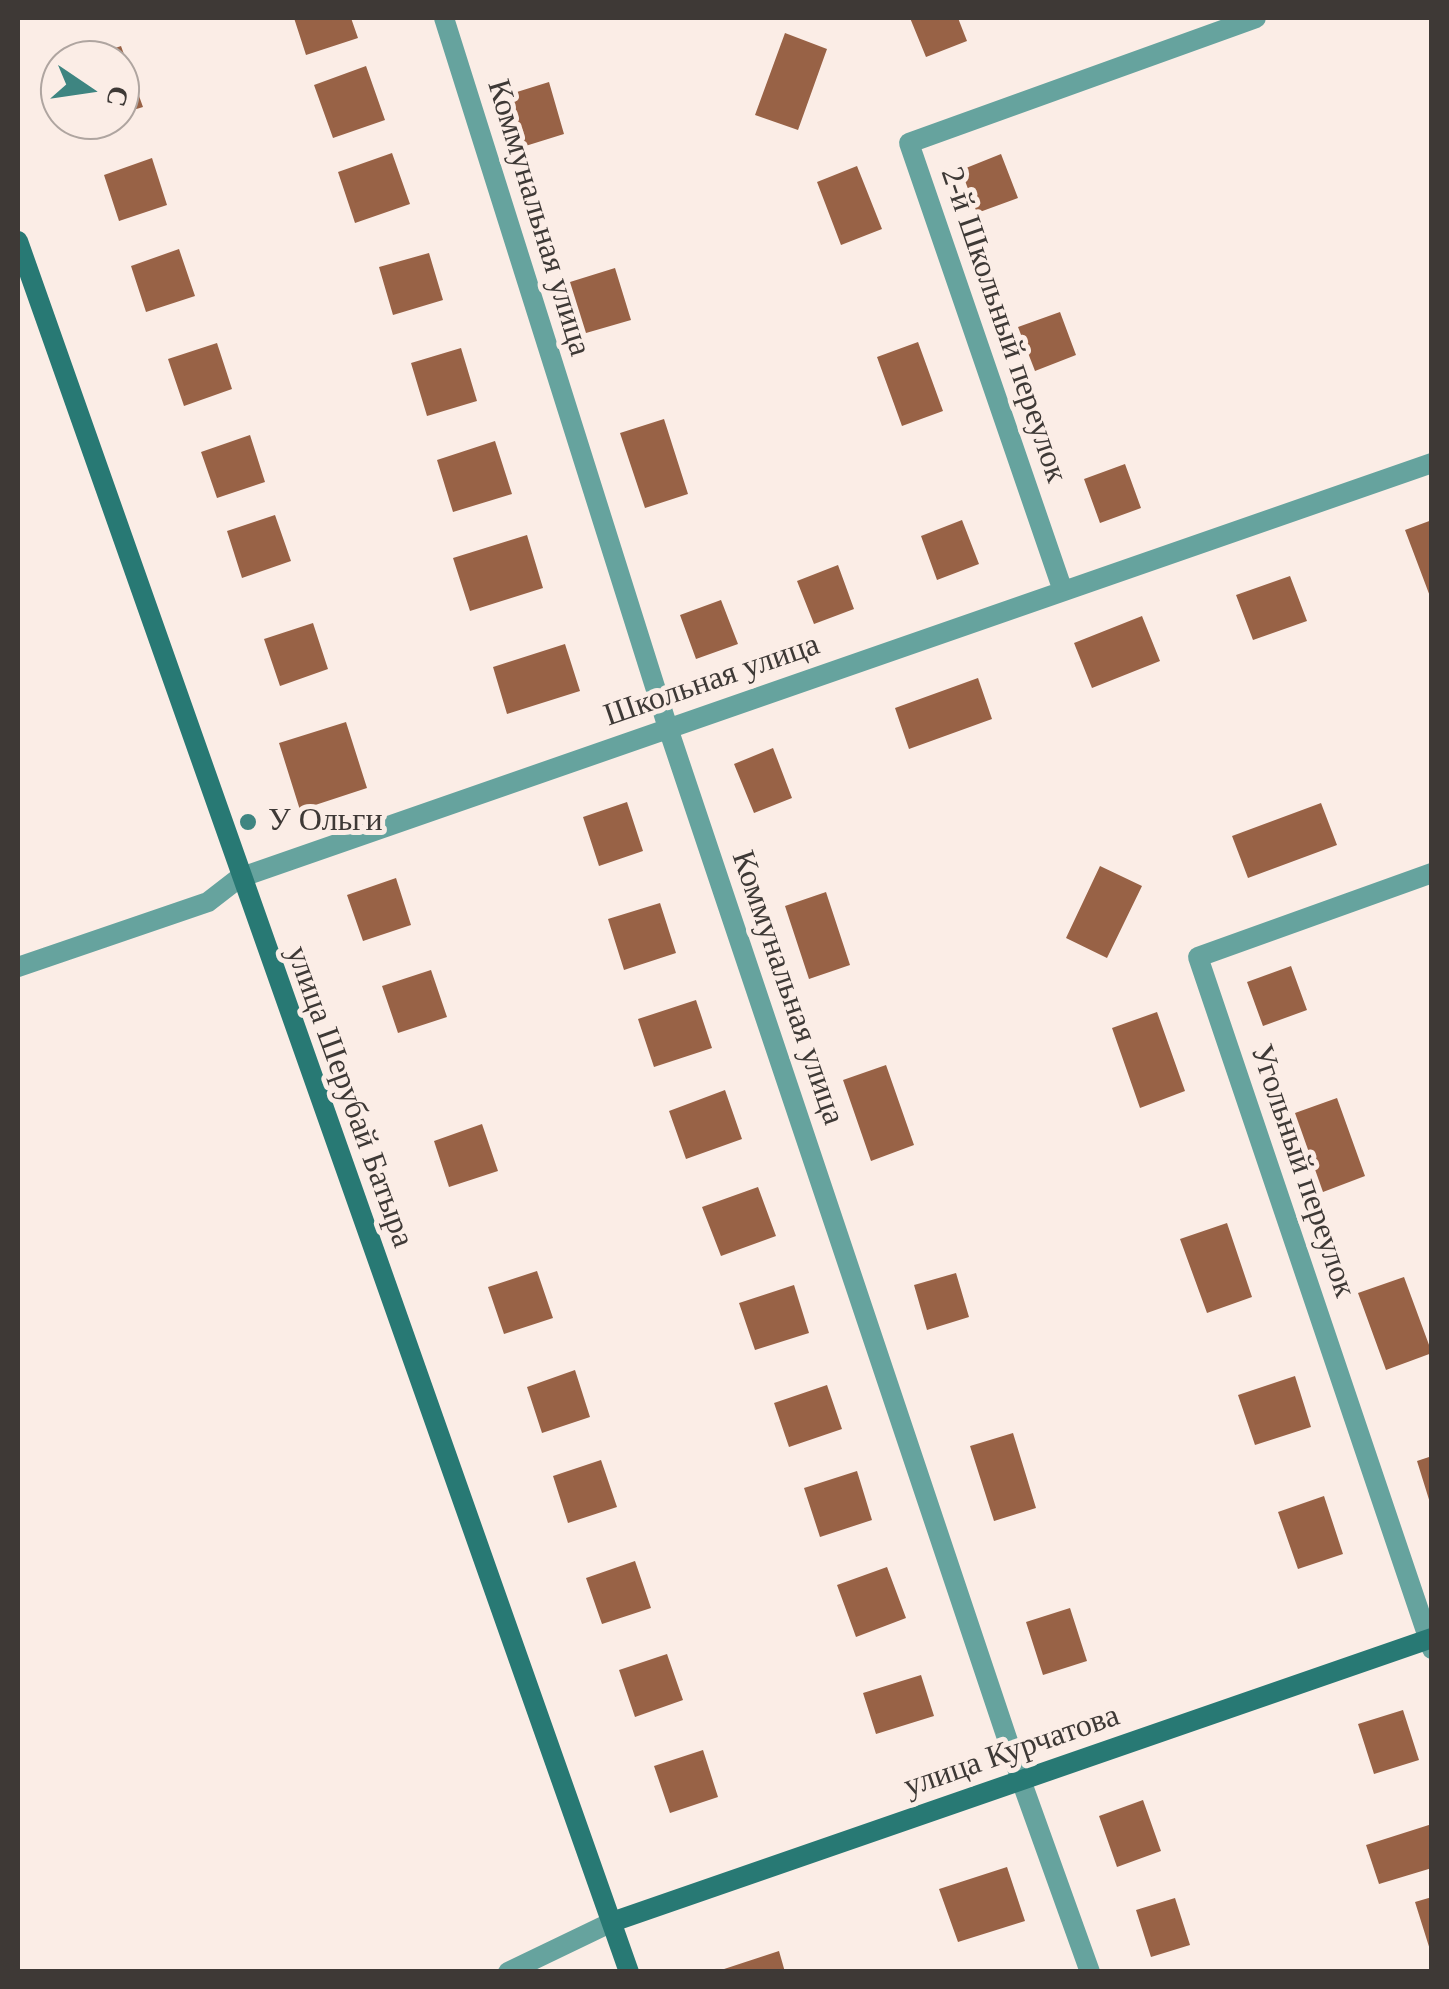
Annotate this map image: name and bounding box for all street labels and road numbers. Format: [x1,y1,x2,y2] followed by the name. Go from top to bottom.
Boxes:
[478,75,598,361] street label: Коммунальная улица
[931,162,1075,488] street label: 2-й Школьный переулок
[599,626,825,736] street label: Школьная улица
[722,846,852,1130] street label: Коммунальная улица
[277,941,421,1253] street label: улица Шерубай Батыра
[1241,1040,1363,1302] street label: Угольный переулок
[899,1697,1125,1807] street label: улица Курчатова

